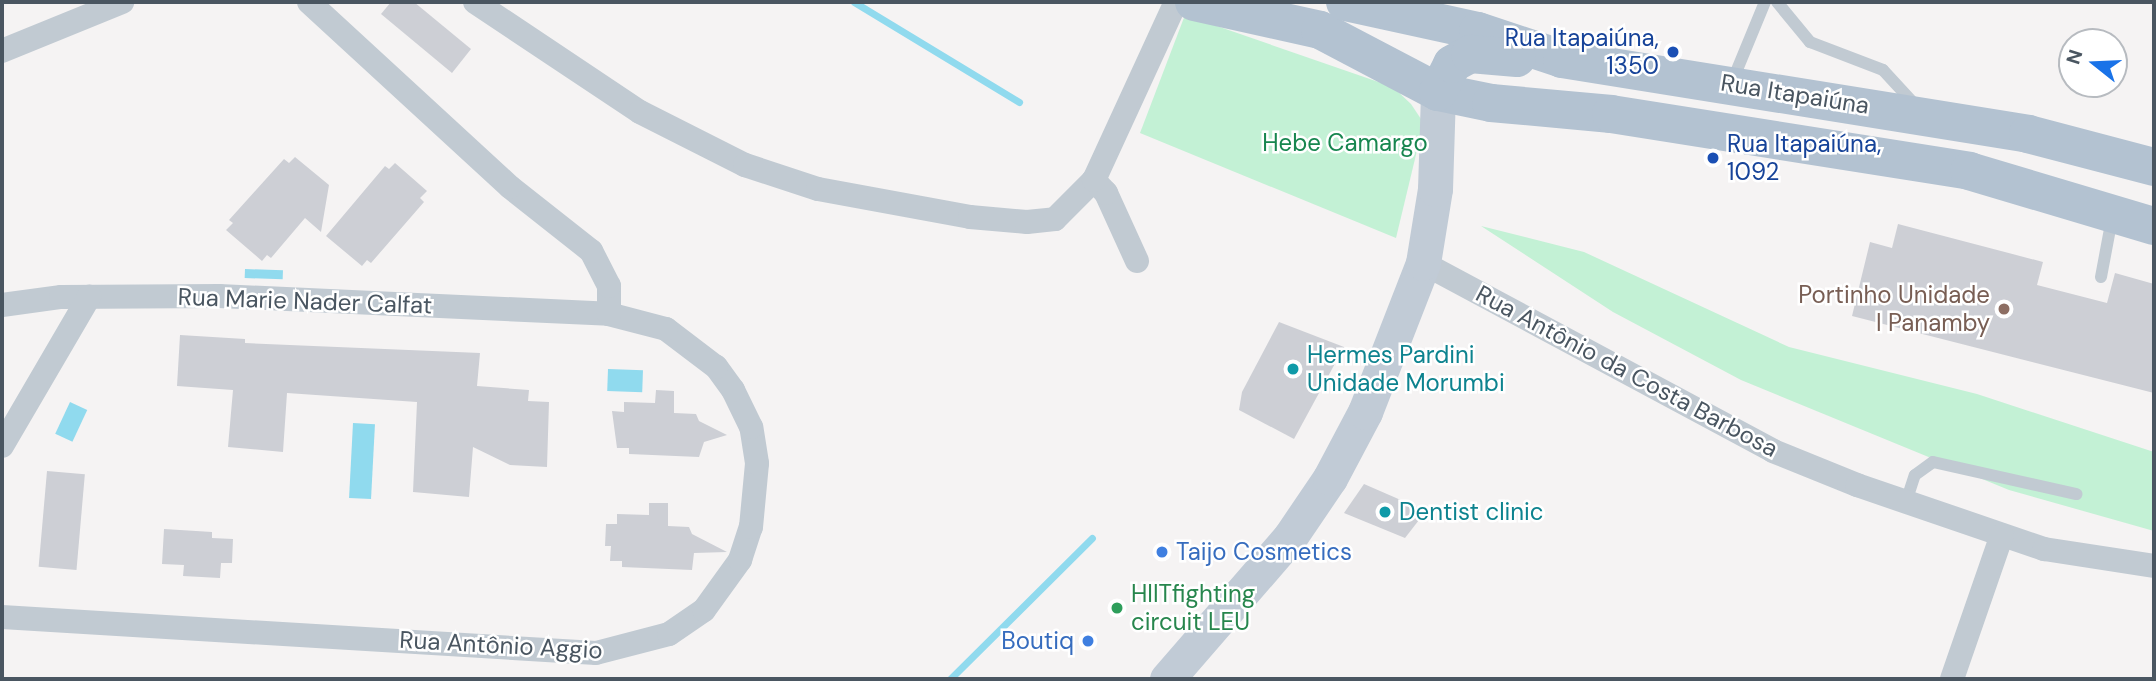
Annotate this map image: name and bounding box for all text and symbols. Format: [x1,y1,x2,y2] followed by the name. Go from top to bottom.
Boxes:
[1505,24,1659,80] place label: Rua Itapaiúna, 1350
[2058,28,2128,98] north arrow
[1665,44,1681,60] marker: Rua Itapaiúna, 1350
[2060,47,2088,67] text: N
[1719,68,1871,120] street label: Rua Itapaiúna
[1262,129,1428,157] park label: Hebe Camargo
[1727,130,1881,186] place label: Rua Itapaiúna, 1092
[1705,150,1721,166] marker: Rua Itapaiúna, 1092
[1471,279,1783,463] street label: Rua Antônio da Costa Barbosa
[1798,281,1990,337] place label: Portinho Unidade I Panamby
[177,282,433,320] street label: Rua Marie Nader Calfat
[1996,301,2012,317] marker: Portinho Unidade I Panamby
[1307,341,1505,397] place label: Hermes Pardini Unidade Morumbi
[1285,361,1301,377] marker: Hermes Pardini Unidade Morumbi
[1399,498,1544,526] place label: Dentist clinic
[1377,504,1393,520] marker: Dentist clinic
[1176,538,1352,566] place label: Taijo Cosmetics
[1154,544,1170,560] marker: Taijo Cosmetics
[1131,580,1255,636] place label: HIITfighting circuit LEU
[1109,600,1125,616] marker: HIITfighting circuit LEU
[399,625,603,665] street label: Rua Antônio Aggio
[1001,627,1074,655] place label: Boutiq
[1080,633,1096,649] marker: Boutiq

